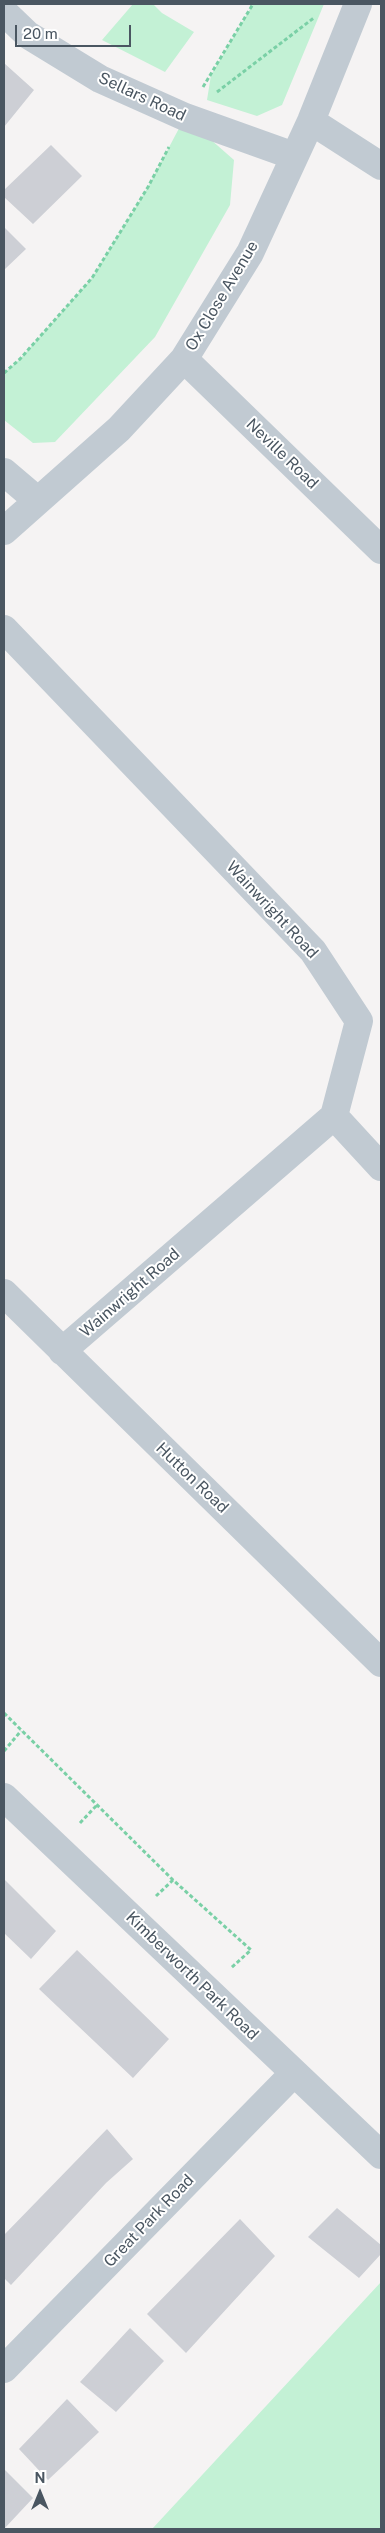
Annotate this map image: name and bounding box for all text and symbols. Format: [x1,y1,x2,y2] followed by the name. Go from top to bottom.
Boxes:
[18,15,134,47] scale bar
[23,25,58,42] text: 20 m
[95,68,189,126] street label: Sellars Road
[182,238,262,354] street label: Ox Close Avenue
[242,415,322,493] street label: Neville Road
[222,857,322,963] street label: Wainwright Road
[76,1244,184,1342] street label: Wainwright Road
[152,1439,232,1517] street label: Hutton Road
[122,1908,262,2044] street label: Kimberworth Park Road
[100,2171,198,2271] street label: Great Park Road
[15,2468,65,2518] north arrow
[35,2470,45,2486] text: N

